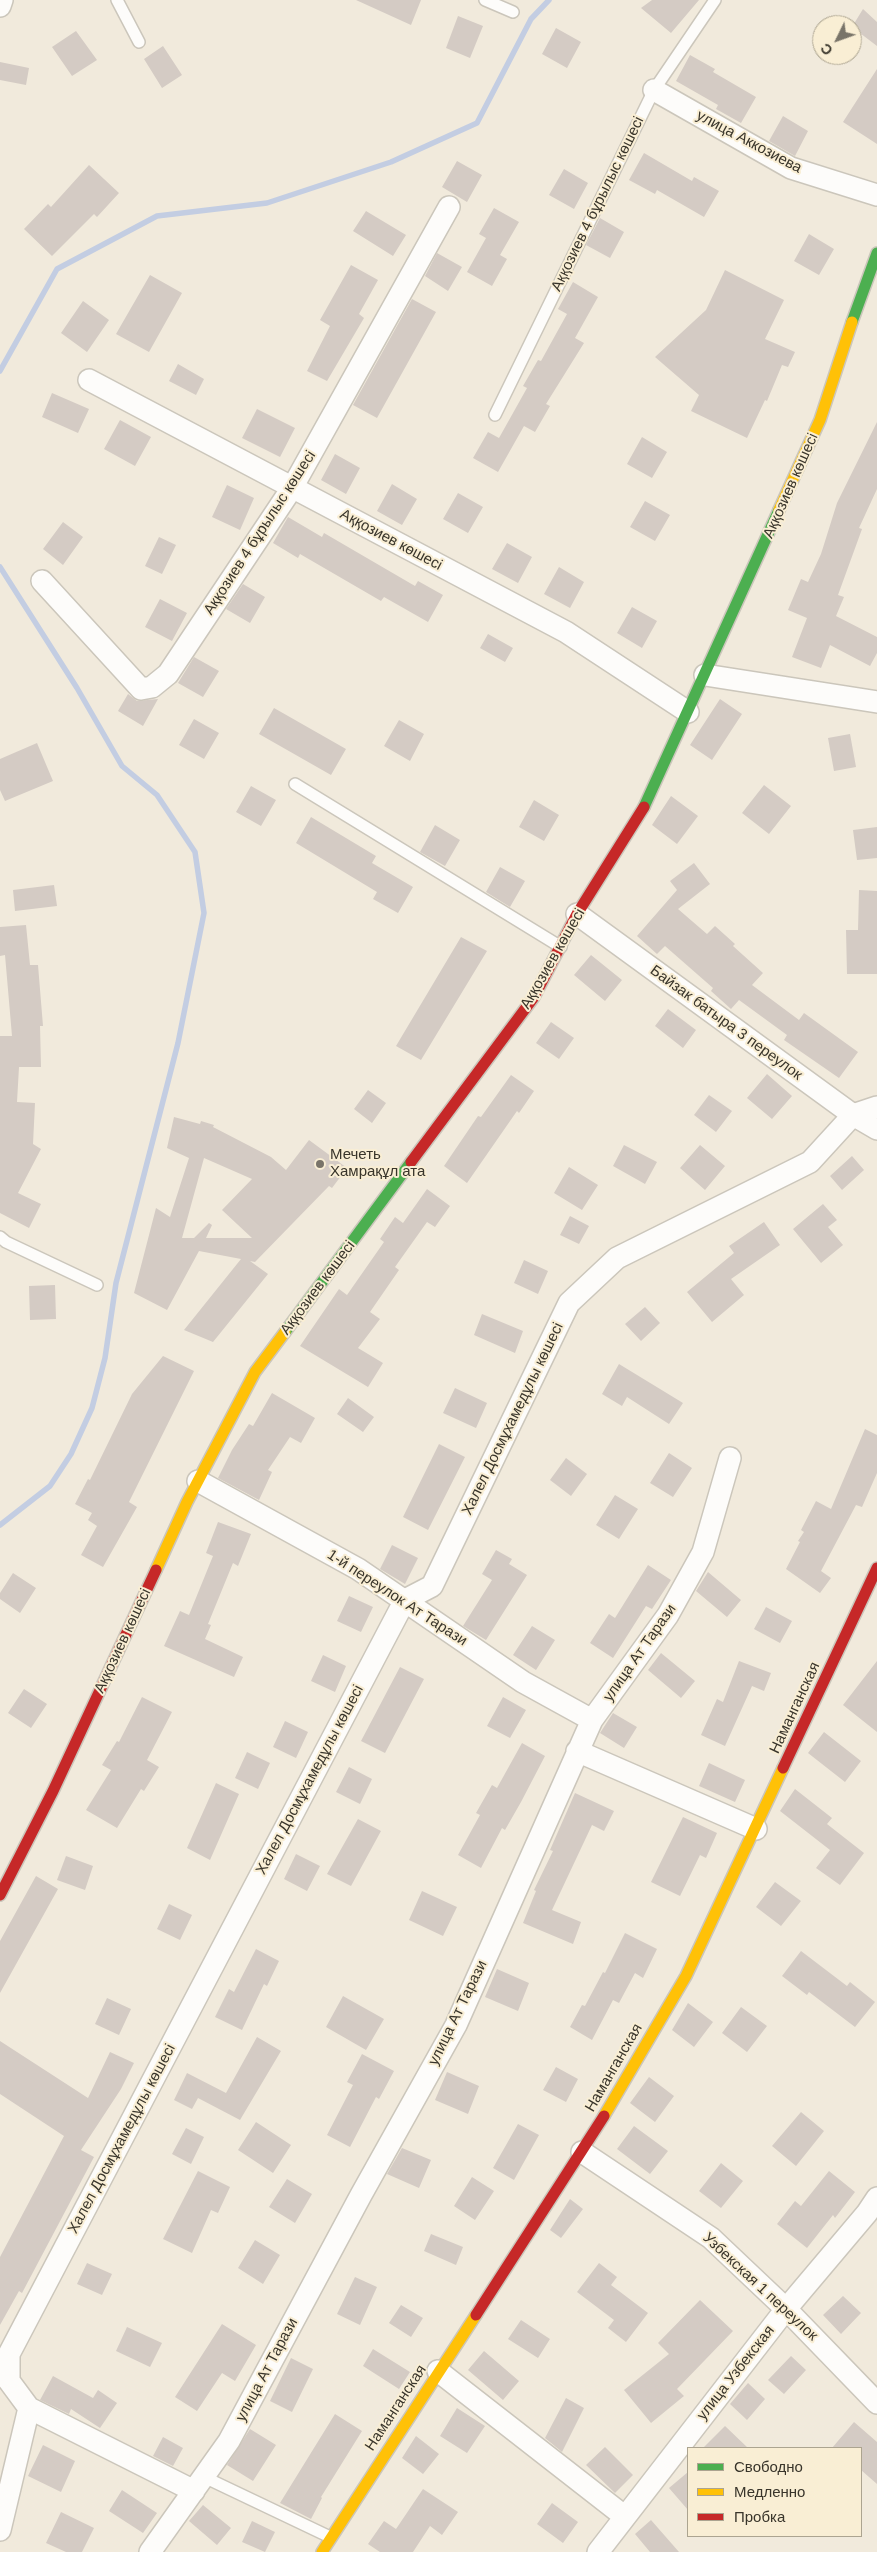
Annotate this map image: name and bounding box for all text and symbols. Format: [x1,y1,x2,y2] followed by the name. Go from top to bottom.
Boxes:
[812,15,862,65] north arrow
[817,40,836,58] text: С
[693,107,805,177] street label: улица Аккозиева
[548,114,648,294] street label: Аққозиев 4 бұрылыс көшесі
[760,431,822,541] street label: Аққозиев көшесі
[200,448,320,618] street label: Аққозиев 4 бұрылыс көшесі
[337,505,445,575] street label: Аққозиев көшесі
[517,906,589,1012] street label: Аққозиев көшесі
[646,962,806,1084] street label: Байзак батыра 3 переулок
[330,1146,425,1181] place label: Мечеть Хамрақұл ата
[314,1158,326,1170] marker: Мечеть Хамрақұл ата
[277,1237,359,1339] street label: Аққозиев көшесі
[458,1320,568,1518] street label: Халел Досмұхамедұлы көшесі
[324,1546,470,1650] street label: 1-й переулок Ат Тарази
[91,1586,155,1696] street label: Аққозиев көшесі
[600,1601,680,1705] street label: улица Ат Тарази
[766,1659,824,1757] street label: Наманганская
[252,1682,368,1878] street label: Халел Досмұхамедұлы көшесі
[425,1958,491,2068] street label: улица Ат Тарази
[582,2021,646,2115] street label: Наманганская
[64,2041,180,2237] street label: Халел Досмұхамедұлы көшесі
[699,2229,821,2345] street label: Узбекская 1 переулок
[232,2315,302,2425] street label: улица Ат Тарази
[693,2322,779,2424] street label: улица Узбекская
[362,2362,430,2454] street label: Наманганская
[687,2447,862,2537] legend
[734,2458,803,2475] text: Свободно
[734,2483,805,2500] text: Медленно
[734,2508,785,2525] text: Пробка

